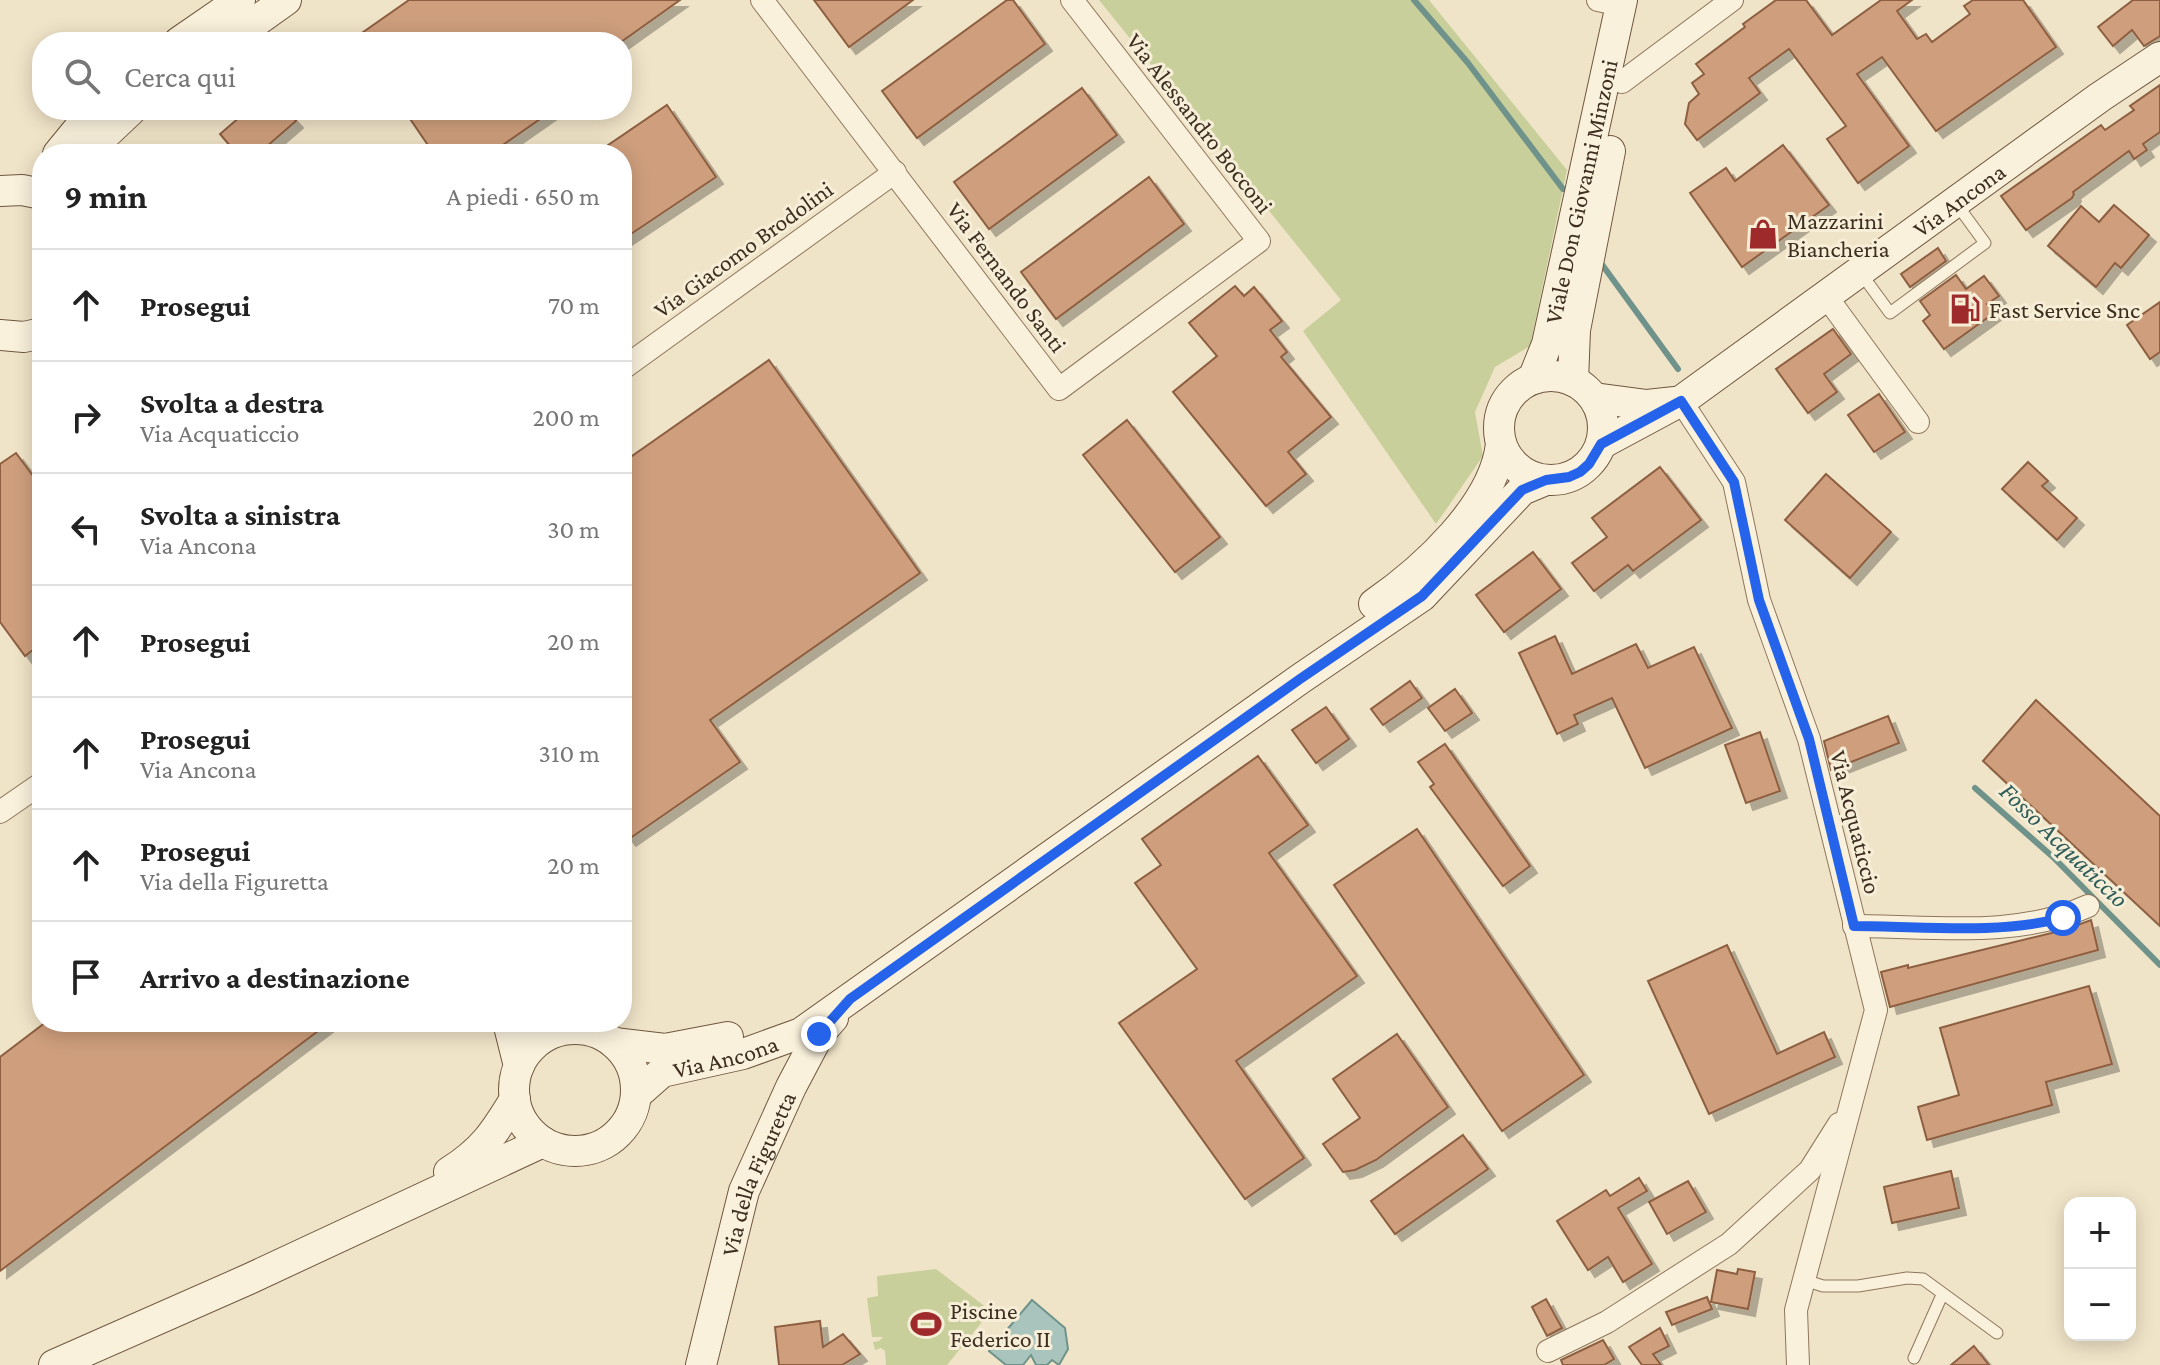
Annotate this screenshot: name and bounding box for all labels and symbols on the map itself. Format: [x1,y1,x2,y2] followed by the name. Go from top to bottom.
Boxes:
[1121,27,1279,219] street label: Via Alessandro Bocconi
[1538,57,1622,326] street label: Viale Don Giovanni Minzoni
[1907,157,2010,242] street label: Via Ancona
[648,175,838,323] street label: Via Giacomo Brodolini
[942,197,1072,357] street label: Via Fernando Santi
[1787,207,1890,262] place label: Mazzarini Biancheria
[1746,217,1780,251] shop icon: Mazzarini Biancheria
[1948,292,1982,326] fuel station icon: Fast Service Snc
[1989,296,2140,323] place label: Fast Service Snc
[1825,747,1887,897] street label: Via Acquaticcio
[1994,776,2134,914] water label: Fosso Acquaticcio
[2045,900,2081,936] route start
[801,1016,837,1052] route end
[670,1029,781,1083] street label: Via Ancona
[715,1087,801,1259] street label: Via della Figuretta
[950,1297,1051,1352] place label: Piscine Federico II
[909,1307,943,1341] sports icon: Piscine Federico II

